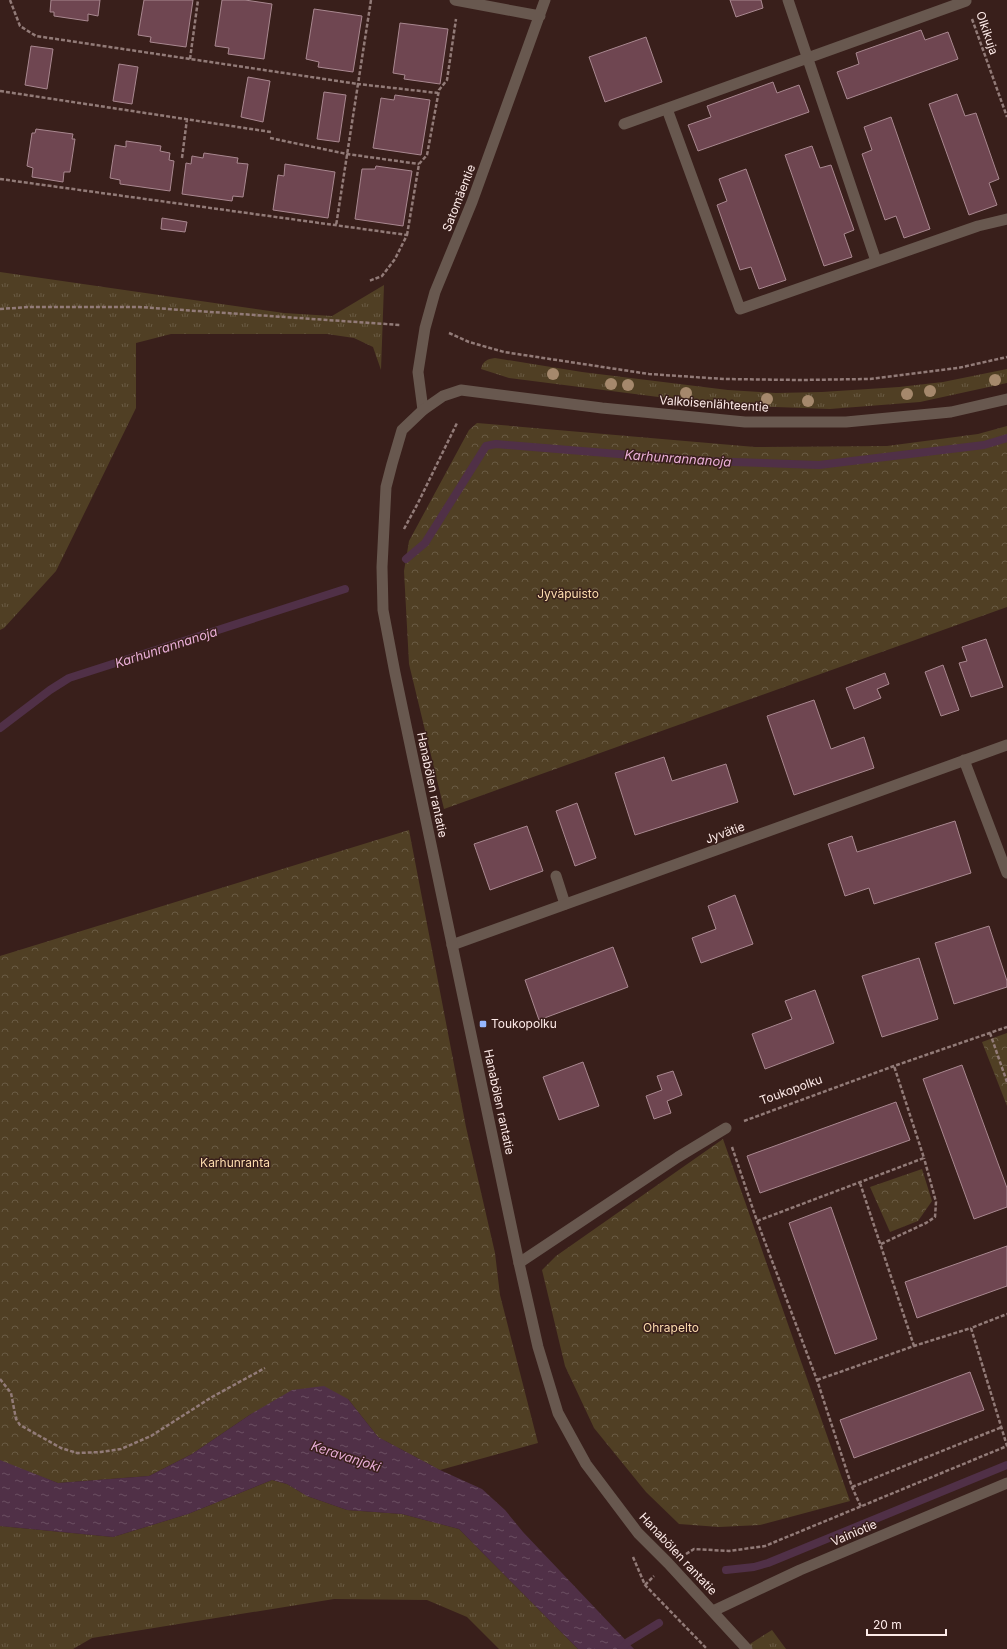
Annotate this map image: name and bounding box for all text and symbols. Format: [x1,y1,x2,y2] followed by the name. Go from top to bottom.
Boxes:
[973,9,1002,57] street label: Olkikuja
[439,162,478,233] street label: Satomäentie
[659,392,769,415] street label: Valkoisenlähteentie
[624,446,732,470] water label: Karhunrannanoja
[537,586,599,601] park label: Jyväpuisto
[113,623,219,671] water label: Karhunrannanoja
[414,731,451,839] street label: Hanabölen rantatie
[703,818,747,847] street label: Jyvätie
[491,1016,557,1031] place label: Toukopolku
[478,1019,488,1029] marker: Toukopolku
[481,1048,518,1156] street label: Hanabölen rantatie
[757,1071,824,1108] street label: Toukopolku
[200,1155,270,1170] park label: Karhunranta
[643,1320,699,1335] park label: Ohrapelto
[309,1437,384,1475] water label: Keravanjoki
[636,1509,720,1598] street label: Hanabölen rantatie
[829,1516,879,1549] street label: Vainiotie
[867,1611,946,1637] scale bar
[873,1617,902,1632] text: 20 m

